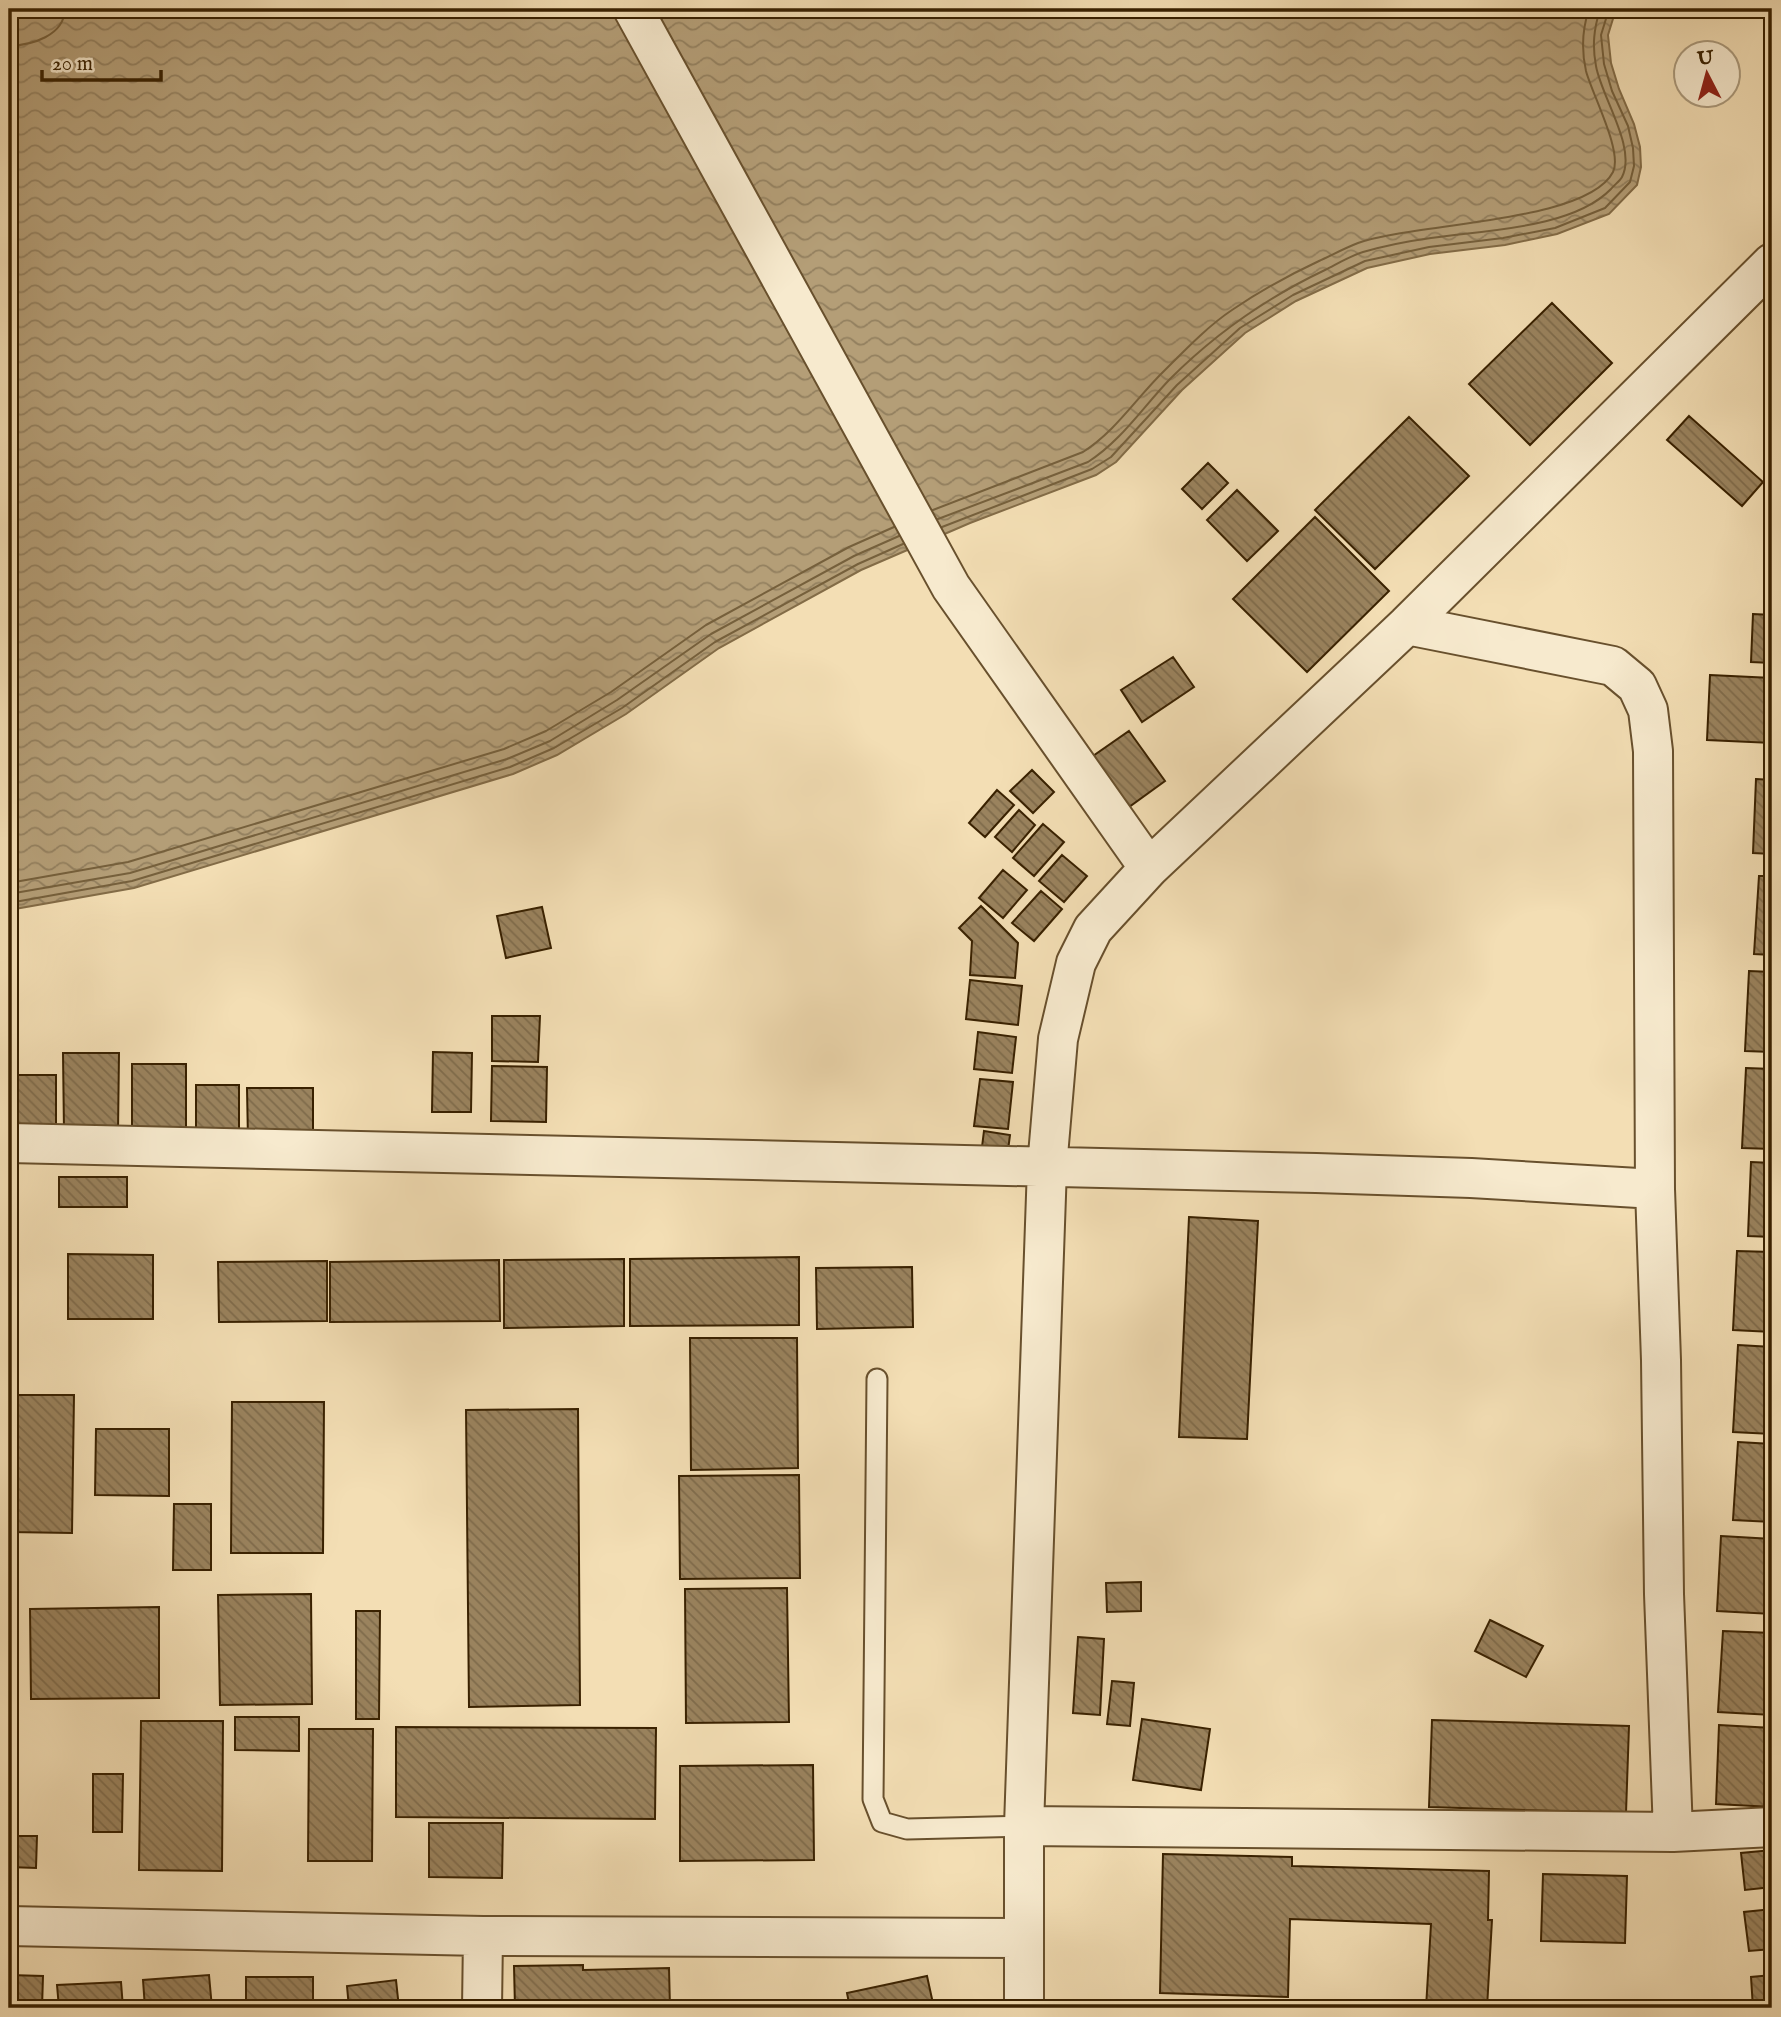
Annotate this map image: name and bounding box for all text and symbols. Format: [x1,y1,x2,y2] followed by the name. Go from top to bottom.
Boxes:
[42,38,161,82] scale bar
[1672,38,1742,108] north arrow
[1695,46,1716,72] text: U
[52,51,93,78] text: 20 m

